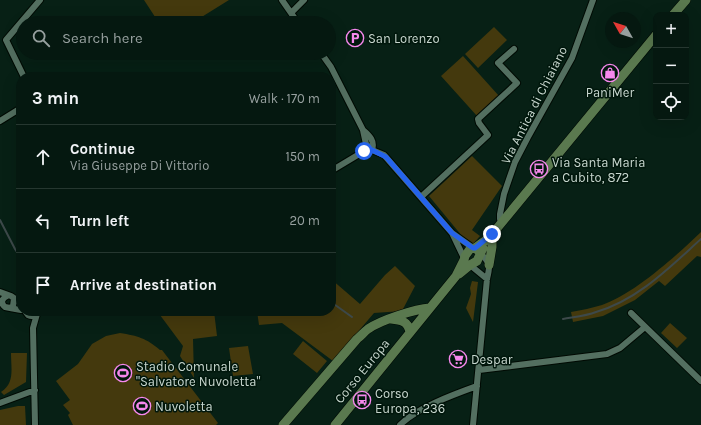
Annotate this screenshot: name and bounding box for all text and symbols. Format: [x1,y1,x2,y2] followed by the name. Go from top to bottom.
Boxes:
[605,12,641,48] north arrow
[653,12,689,120] map controls
[653,12,689,48] button: +
[16,16,336,60] search box
[30,27,52,49] icon: search
[345,28,365,48] parking icon: San Lorenzo
[62,29,143,47] text: Search here
[368,31,440,46] place label: San Lorenzo
[498,44,570,166] street label: Via Antica di Chiaiano
[653,48,689,84] button: −
[600,63,620,83] shop icon: PaniMer
[653,84,689,120] button: locate
[586,85,635,100] place label: PaniMer
[32,88,79,108] text: 3 min
[249,91,320,106] text: Walk · 170 m
[70,140,135,158] text: Continue
[355,142,373,160] route start
[32,146,54,168] icon: ahead
[285,149,320,164] text: 150 m
[552,155,645,185] place label: Via Santa Maria a Cubito, 872
[70,158,209,173] text: Via Giuseppe Di Vittorio
[529,159,549,179] bus stop icon: Via Santa Maria a Cubito, 872
[32,210,54,232] icon: left
[70,212,129,230] text: Turn left
[290,213,320,228] text: 20 m
[483,225,501,243] route end
[32,274,54,296] icon: arrive
[70,276,217,294] text: Arrive at destination
[331,336,393,406] street label: Corso Europa
[448,349,468,369] supermarket icon: Despar
[471,352,513,367] place label: Despar
[136,359,260,389] place label: Stadio Comunale "Salvatore Nuvoletta"
[113,363,133,383] sports icon: Stadio Comunale "Salvatore Nuvoletta"
[375,386,445,416] place label: Corso Europa, 236
[352,390,372,410] bus stop icon: Corso Europa, 236
[132,396,152,416] sports icon: Nuvoletta
[155,399,213,414] place label: Nuvoletta

